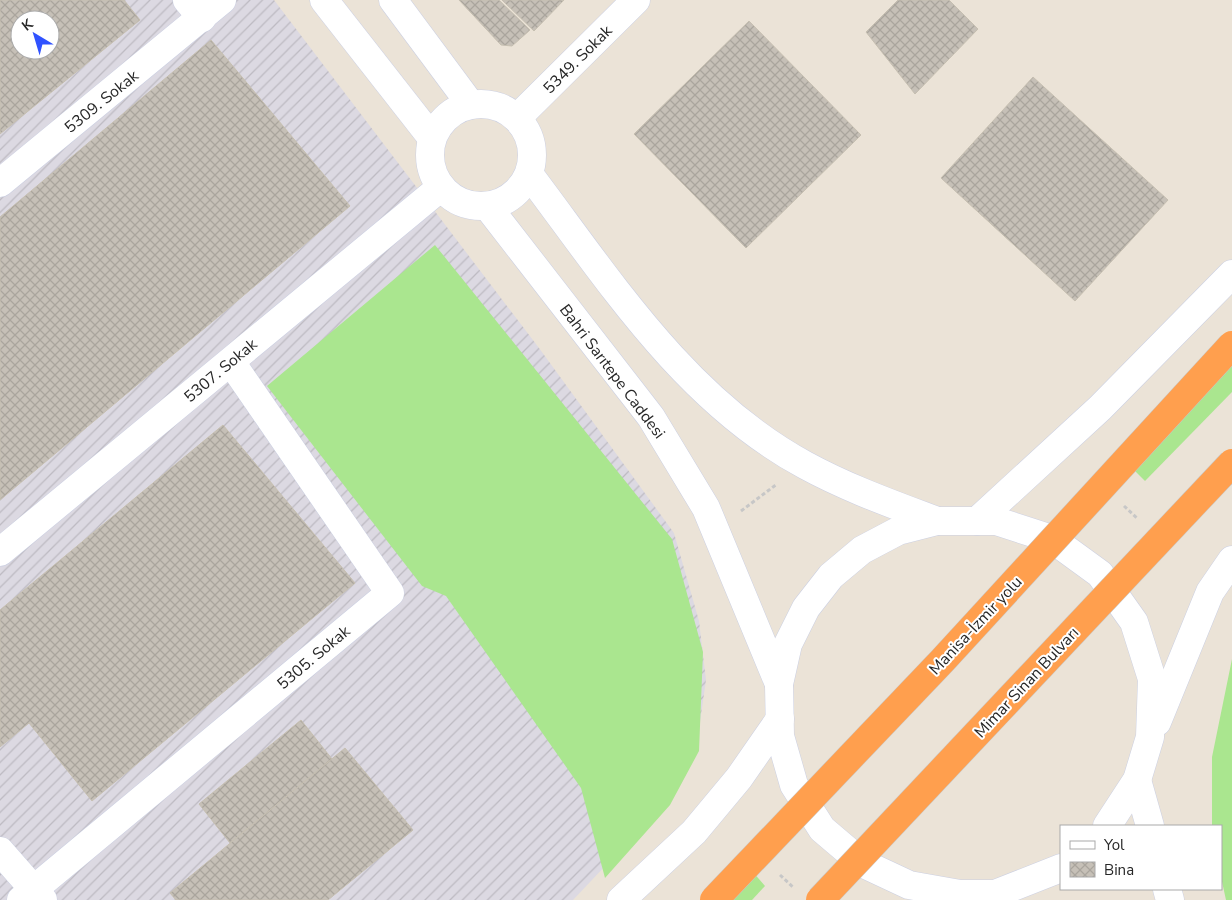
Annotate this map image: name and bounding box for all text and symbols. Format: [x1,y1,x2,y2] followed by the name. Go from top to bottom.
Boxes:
[10,10,60,60] north arrow
[18,14,37,35] text: K
[538,20,618,99] street label: 5349. Sokak
[60,65,144,138] street label: 5309. Sokak
[554,300,670,443] street label: Bahri Sarıtepe Caddesi
[179,333,263,408] street label: 5307. Sokak
[924,572,1027,680] street label: Manisa-İzmir yolu
[272,620,356,695] street label: 5305. Sokak
[970,622,1084,743] street label: Mimar Sinan Bulvarı
[1060,825,1222,890] legend
[1103,835,1125,855] text: Yol
[1104,860,1134,880] text: Bina

